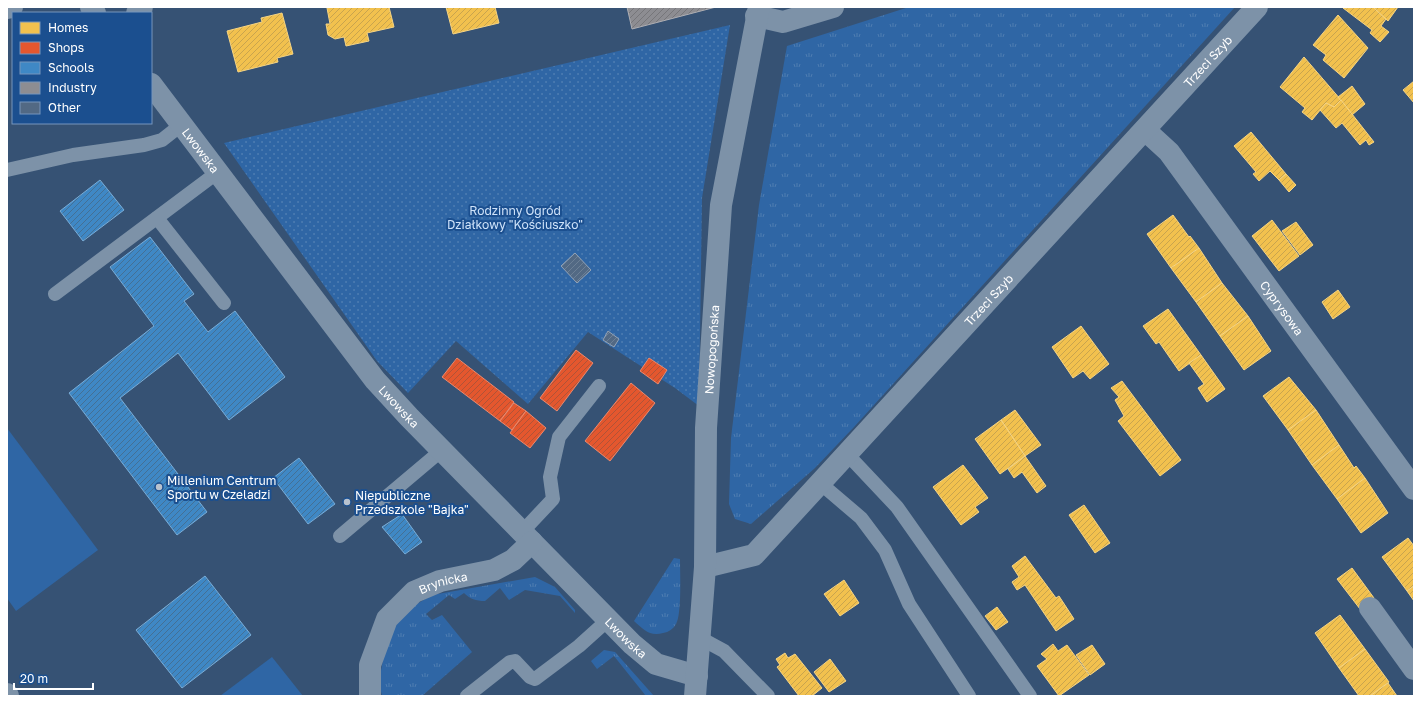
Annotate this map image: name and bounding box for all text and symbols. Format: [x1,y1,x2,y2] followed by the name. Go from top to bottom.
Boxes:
[12,12,152,124] legend
[48,20,88,35] text: Homes
[1180,32,1235,90] street label: Trzeci Szyb
[48,40,84,55] text: Shops
[48,60,94,75] text: Schools
[48,80,97,95] text: Industry
[48,100,81,115] text: Other
[179,125,223,176] street label: Lwowska
[447,203,583,232] park label: Rodzinny Ogród Działkowy "Kościuszko"
[961,271,1016,329] street label: Trzeci Szyb
[1257,277,1307,338] street label: Cyprysowa
[701,304,722,395] street label: Nowopogońska
[376,382,423,431] street label: Lwowska
[167,473,276,502] place label: Millenium Centrum Sportu w Czeladzi
[154,482,164,492] marker: Millenium Centrum Sportu w Czeladzi
[355,488,469,517] place label: Niepubliczne Przedszkole "Bajka"
[342,497,352,507] marker: Niepubliczne Przedszkole "Bajka"
[416,568,469,597] street label: Brynicka
[602,614,650,661] street label: Lwowska
[14,665,93,691] scale bar
[20,671,48,686] text: 20 m

